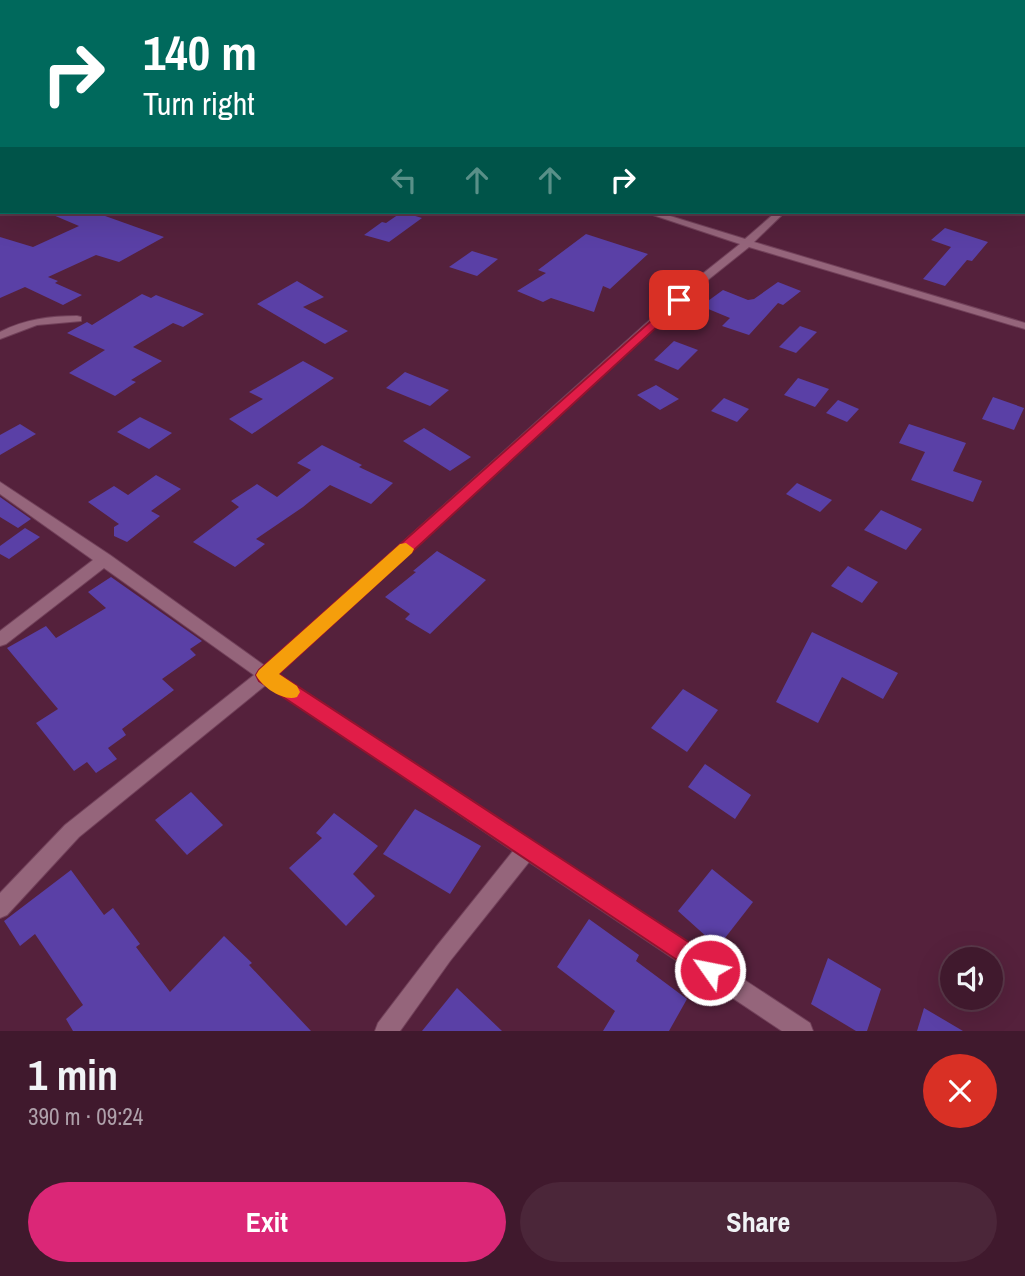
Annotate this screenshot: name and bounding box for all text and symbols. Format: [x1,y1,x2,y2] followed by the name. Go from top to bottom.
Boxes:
[143,19,257,85] text: 140 m
[28,28,119,119] icon: right
[143,82,255,125] text: Turn right
[385,161,423,199] icon: left
[458,161,496,199] icon: ahead
[531,161,569,199] icon: ahead
[604,161,642,199] icon: right
[649,270,709,330] pin
[660,281,698,319] icon: arrive
[673,933,747,1007] position arrow
[940,947,1003,1010] map controls
[940,947,1003,1010] button: sound
[28,1047,118,1103] text: 1 min
[923,1054,997,1128] button: close
[28,1101,143,1132] text: 390 m · 09:24
[28,1182,506,1262] button: Exit
[520,1182,997,1262] button: Share

